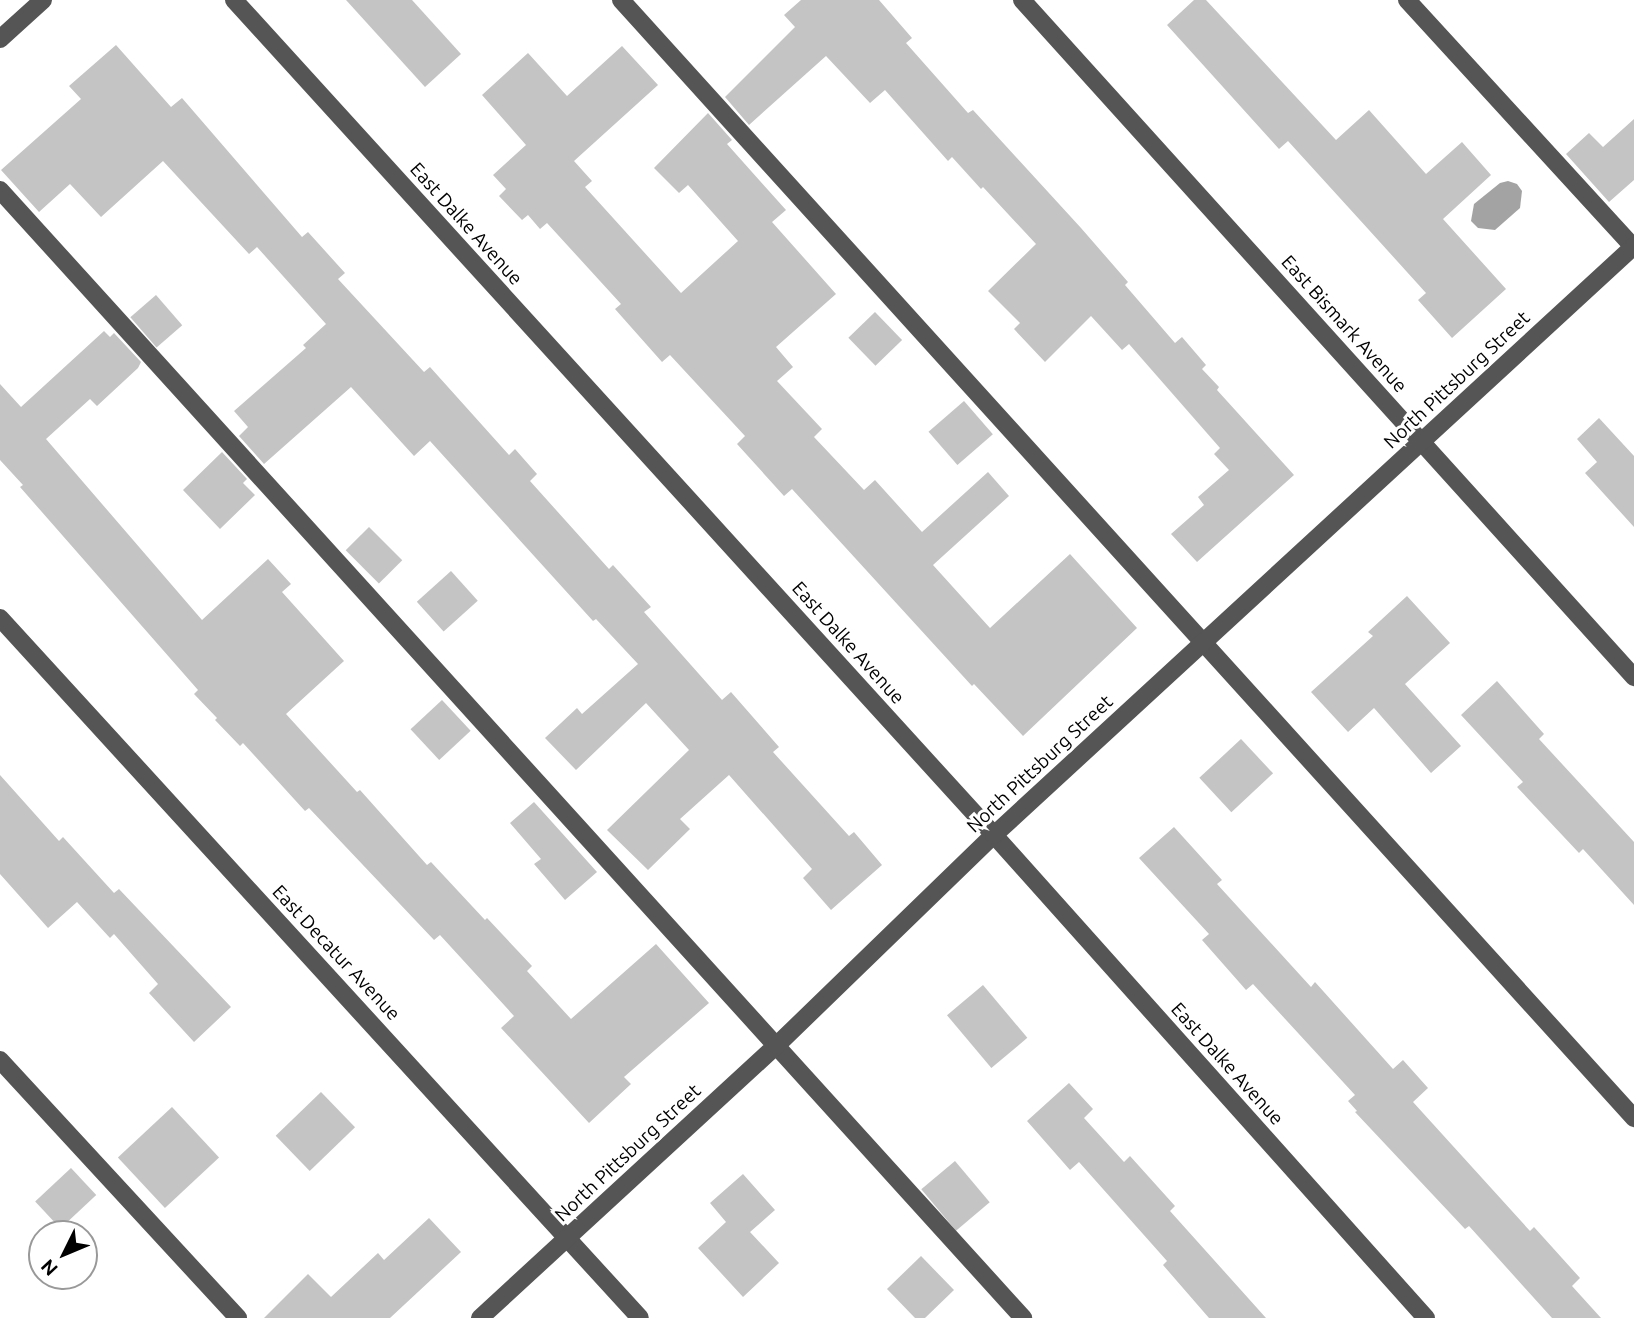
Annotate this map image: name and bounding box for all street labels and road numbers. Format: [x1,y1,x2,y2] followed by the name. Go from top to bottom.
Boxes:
[405,158,527,290] street label: East Dalke Avenue
[1276,251,1412,397] street label: East Bismark Avenue
[1379,306,1535,454] street label: North Pittsburg Street
[787,577,909,709] street label: East Dalke Avenue
[962,690,1118,838] street label: North Pittsburg Street
[267,881,405,1025] street label: East Decatur Avenue
[1166,998,1288,1130] street label: East Dalke Avenue
[550,1079,706,1227] street label: North Pittsburg Street

